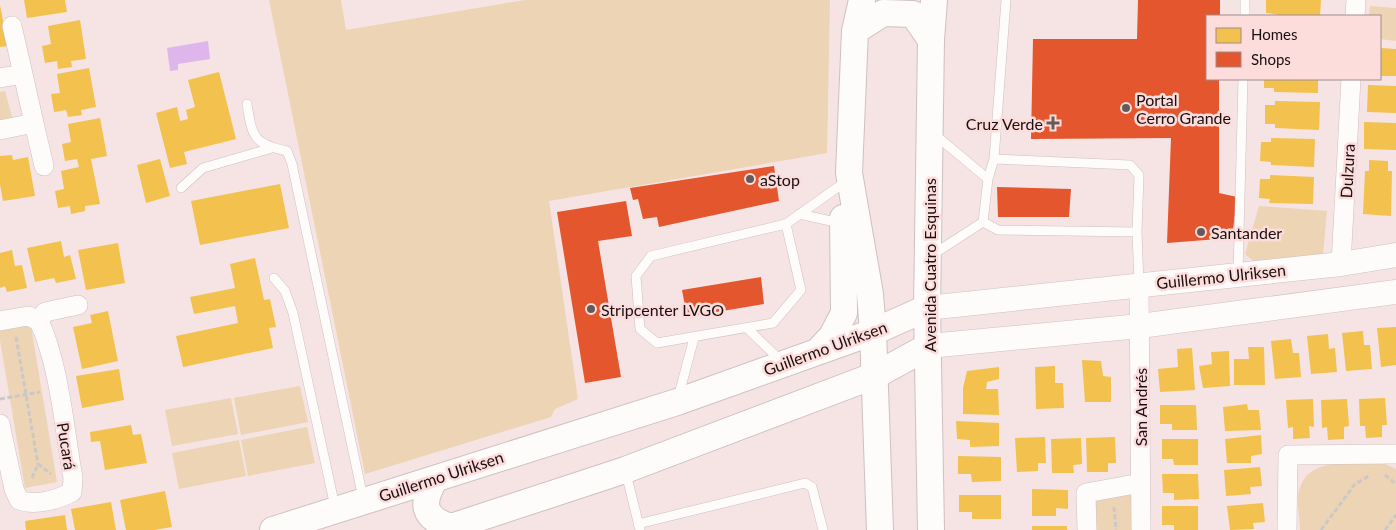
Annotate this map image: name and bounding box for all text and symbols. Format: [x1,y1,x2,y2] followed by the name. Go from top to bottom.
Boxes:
[1206,15,1381,80] legend
[1251,25,1297,43] text: Homes
[1251,50,1291,68] text: Shops
[1136,90,1231,127] place label: Portal Cerro Grande
[1120,102,1132,114] marker: Portal Cerro Grande
[966,114,1043,133] place label: Cruz Verde
[1047,117,1059,129] marker: Cruz Verde
[1336,143,1358,199] street label: Dulzura
[760,170,800,189] place label: aStop
[744,173,756,185] marker: aStop
[920,178,939,352] street label: Avenida Cuatro Esquinas
[1211,223,1282,242] place label: Santander
[1195,226,1207,238] marker: Santander
[1155,260,1287,292] street label: Guillermo Ulriksen
[601,300,724,319] place label: Stripcenter LVGO
[585,303,597,315] marker: Stripcenter LVGO
[761,317,889,379] street label: Guillermo Ulriksen
[1131,368,1150,446] street label: San Andrés
[54,421,80,471] street label: Pucará
[376,447,506,505] street label: Guillermo Ulriksen

